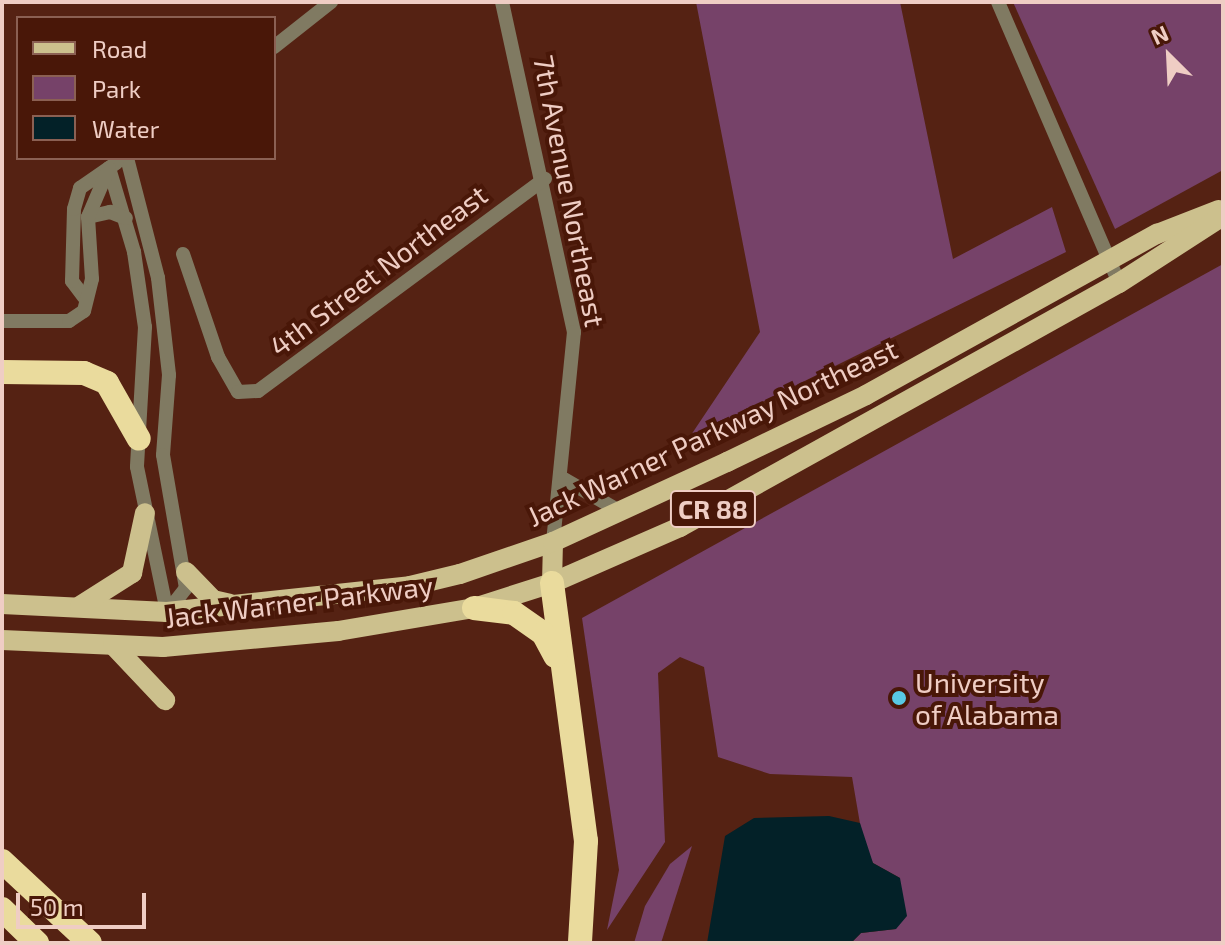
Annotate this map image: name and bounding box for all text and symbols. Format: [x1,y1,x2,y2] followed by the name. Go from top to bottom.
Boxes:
[16,16,276,160] legend
[1129,16,1209,96] north arrow
[1147,19,1172,49] text: N
[92,34,147,63] text: Road
[527,52,613,330] street label: 7th Avenue Northeast
[92,74,141,103] text: Park
[92,114,159,143] text: Water
[263,177,493,363] street label: 4th Street Northeast
[521,331,903,533] street label: Jack Warner Parkway Northeast
[669,487,757,531] road number: CR 88
[162,568,436,634] street label: Jack Warner Parkway
[915,665,1060,731] place label: University of Alabama
[890,689,908,707] marker: University of Alabama
[20,877,150,927] scale bar
[30,892,84,921] text: 50 m

